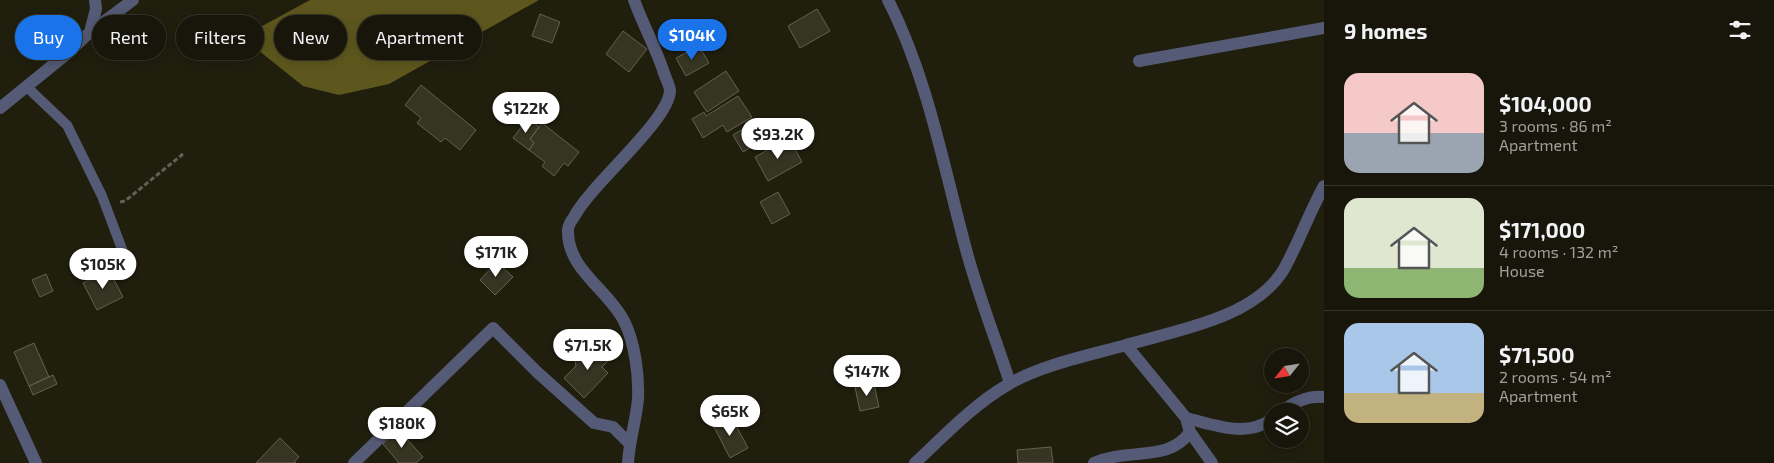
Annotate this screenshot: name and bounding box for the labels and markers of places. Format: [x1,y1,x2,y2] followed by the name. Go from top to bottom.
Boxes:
[657,18,727,61] pin: $104K
[491,92,561,134] pin: $122K
[737,118,819,160] pin: $93.2K
[461,236,531,278] pin: $171K
[68,248,138,290] pin: $105K
[547,328,629,371] pin: $71.5K
[832,354,902,397] pin: $147K
[700,394,760,437] pin: $65K
[367,406,437,449] pin: $180K

